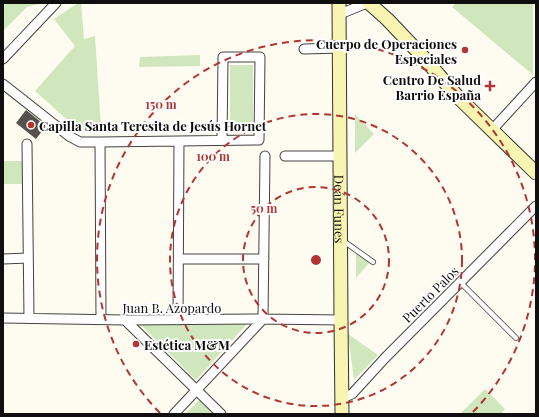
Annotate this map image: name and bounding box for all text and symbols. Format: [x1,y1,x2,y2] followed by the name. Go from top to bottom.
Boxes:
[316,35,457,67] place label: Cuerpo de Operaciones Especiales
[460,45,470,55] marker: Cuerpo de Operaciones Especiales
[383,71,481,103] place label: Centro De Salud Barrio España
[484,80,496,92] marker: Centro De Salud Barrio España
[145,96,177,112] text: 150 m
[39,117,267,134] place label: Capilla Santa Teresita de Jesús Hornet
[26,120,36,130] marker: Capilla Santa Teresita de Jesús Hornet
[196,148,230,164] text: 100 m
[332,175,349,244] street label: Deán Funes
[251,200,278,216] text: 50 m
[309,253,323,267] centre of rings
[398,262,462,326] street label: Puerto Palos
[122,299,221,316] street label: Juan B. Azopardo
[144,336,230,353] place label: Estética M&M
[131,339,141,349] marker: Estética M&M

